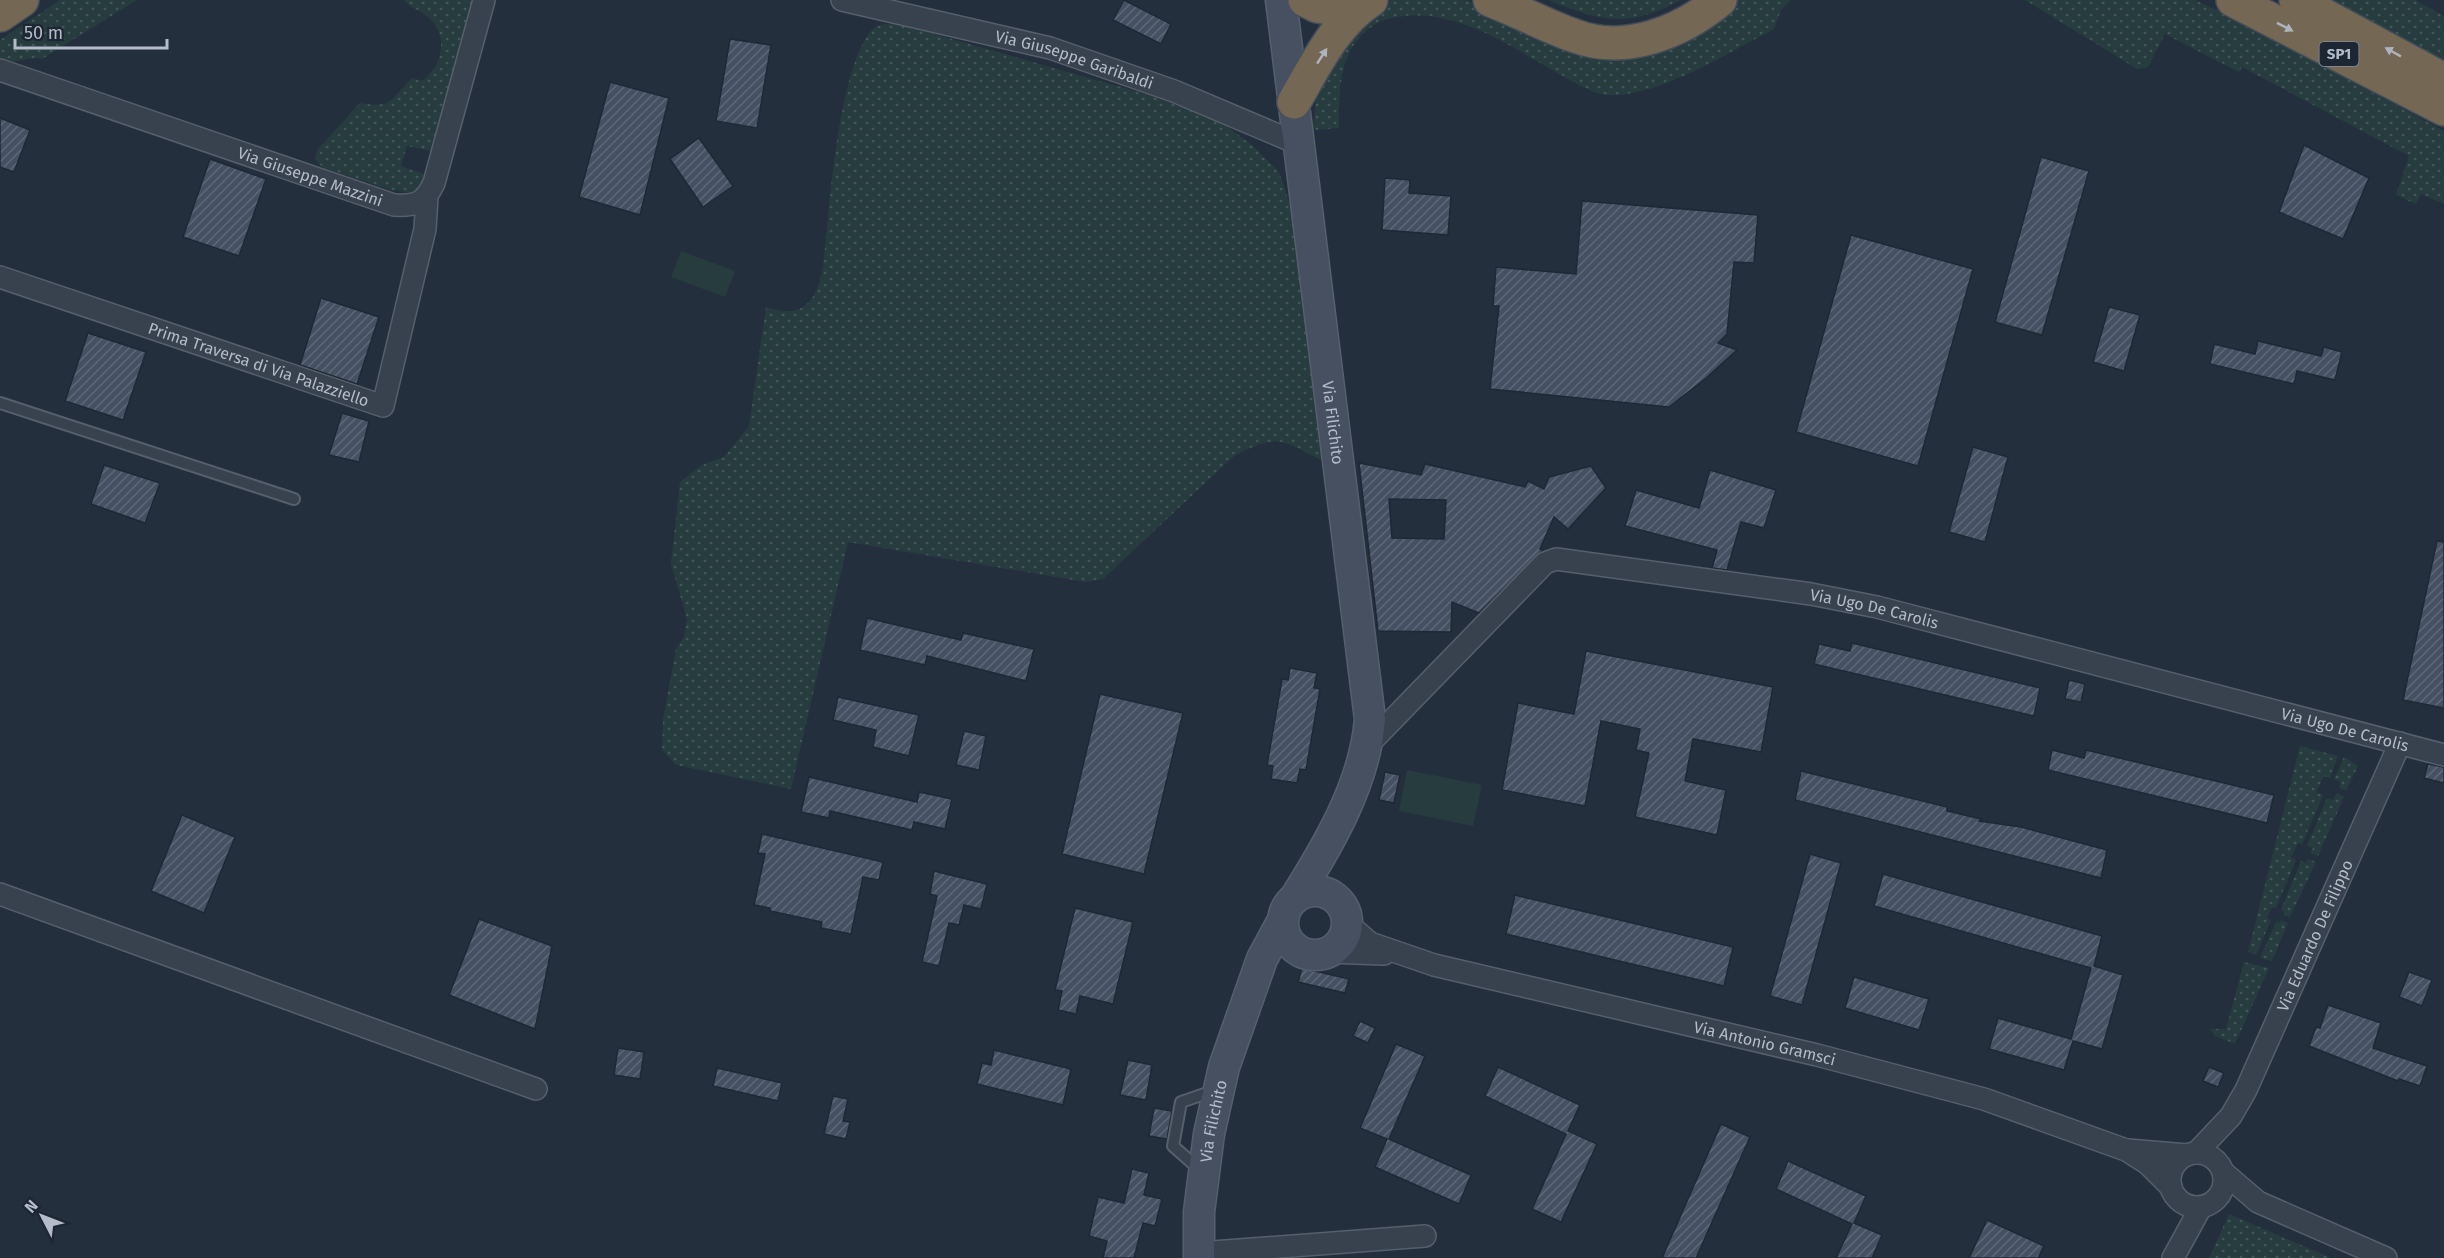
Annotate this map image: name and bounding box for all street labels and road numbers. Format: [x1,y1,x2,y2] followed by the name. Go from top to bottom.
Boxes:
[993,27,1156,93] street label: Via Giuseppe Garibaldi
[2320,42,2358,66] road number: SP1
[235,143,385,210] street label: Via Giuseppe Mazzini
[146,319,372,411] street label: Prima Traversa di Via Palazziello
[1318,380,1347,466] street label: Via Filichito
[1808,585,1941,633] street label: Via Ugo De Carolis
[2279,704,2411,755] street label: Via Ugo De Carolis
[2273,857,2357,1014] street label: Via Eduardo De Filippo
[1692,1017,1838,1070] street label: Via Antonio Gramsci
[1196,1078,1231,1164] street label: Via Filichito

